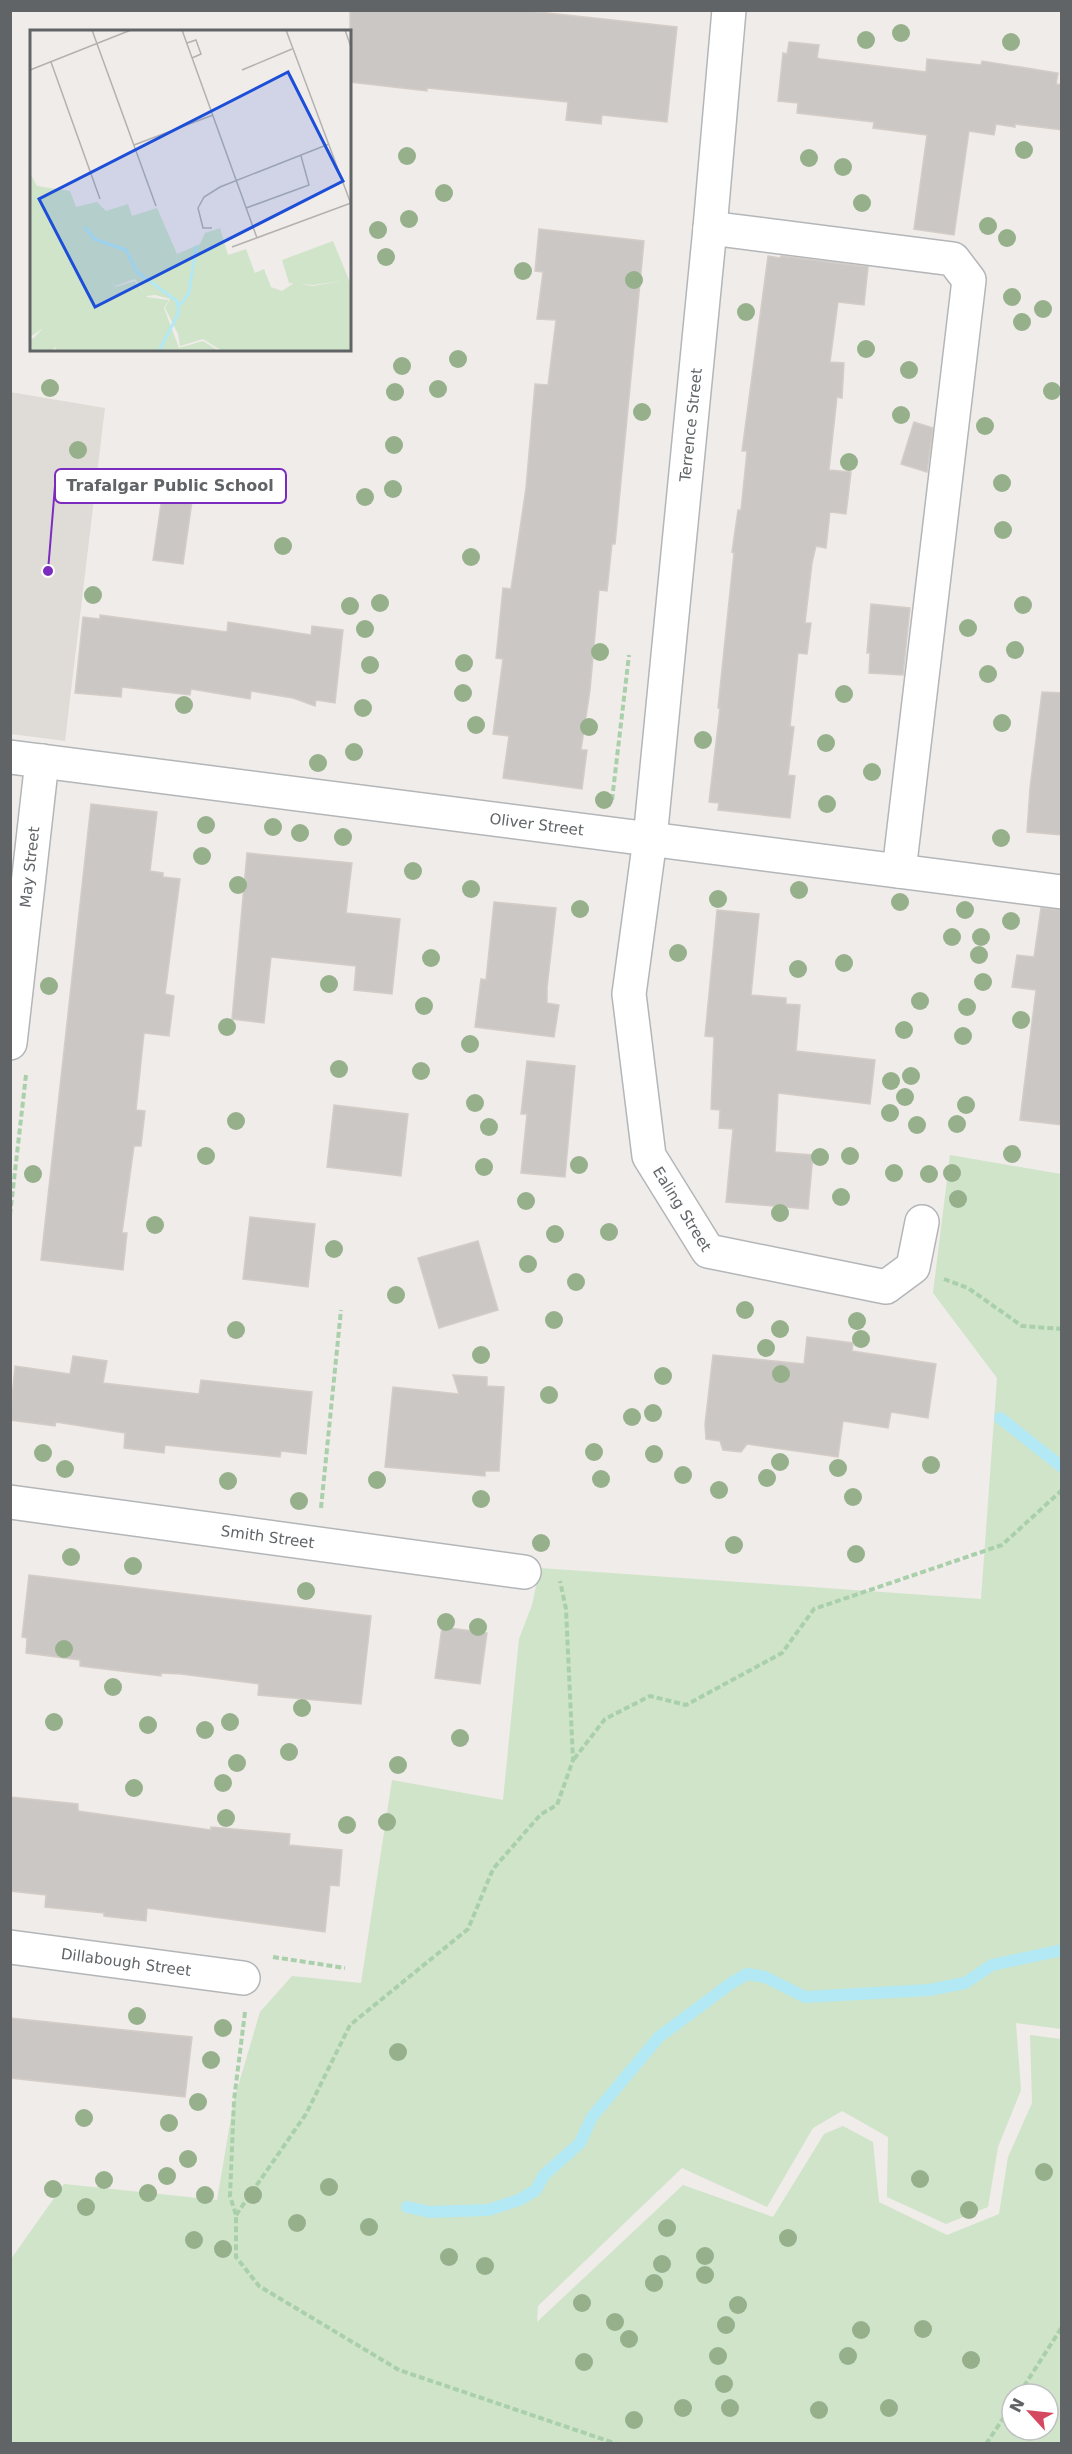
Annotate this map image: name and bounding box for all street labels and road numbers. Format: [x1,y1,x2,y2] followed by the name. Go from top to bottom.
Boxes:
[676,367,706,484] street label: Terrence Street
[488,810,585,840] street label: Oliver Street
[16,826,44,909] street label: May Street
[649,1163,715,1255] street label: Ealing Street
[220,1522,316,1552] street label: Smith Street
[60,1945,192,1980] street label: Dillabough Street

